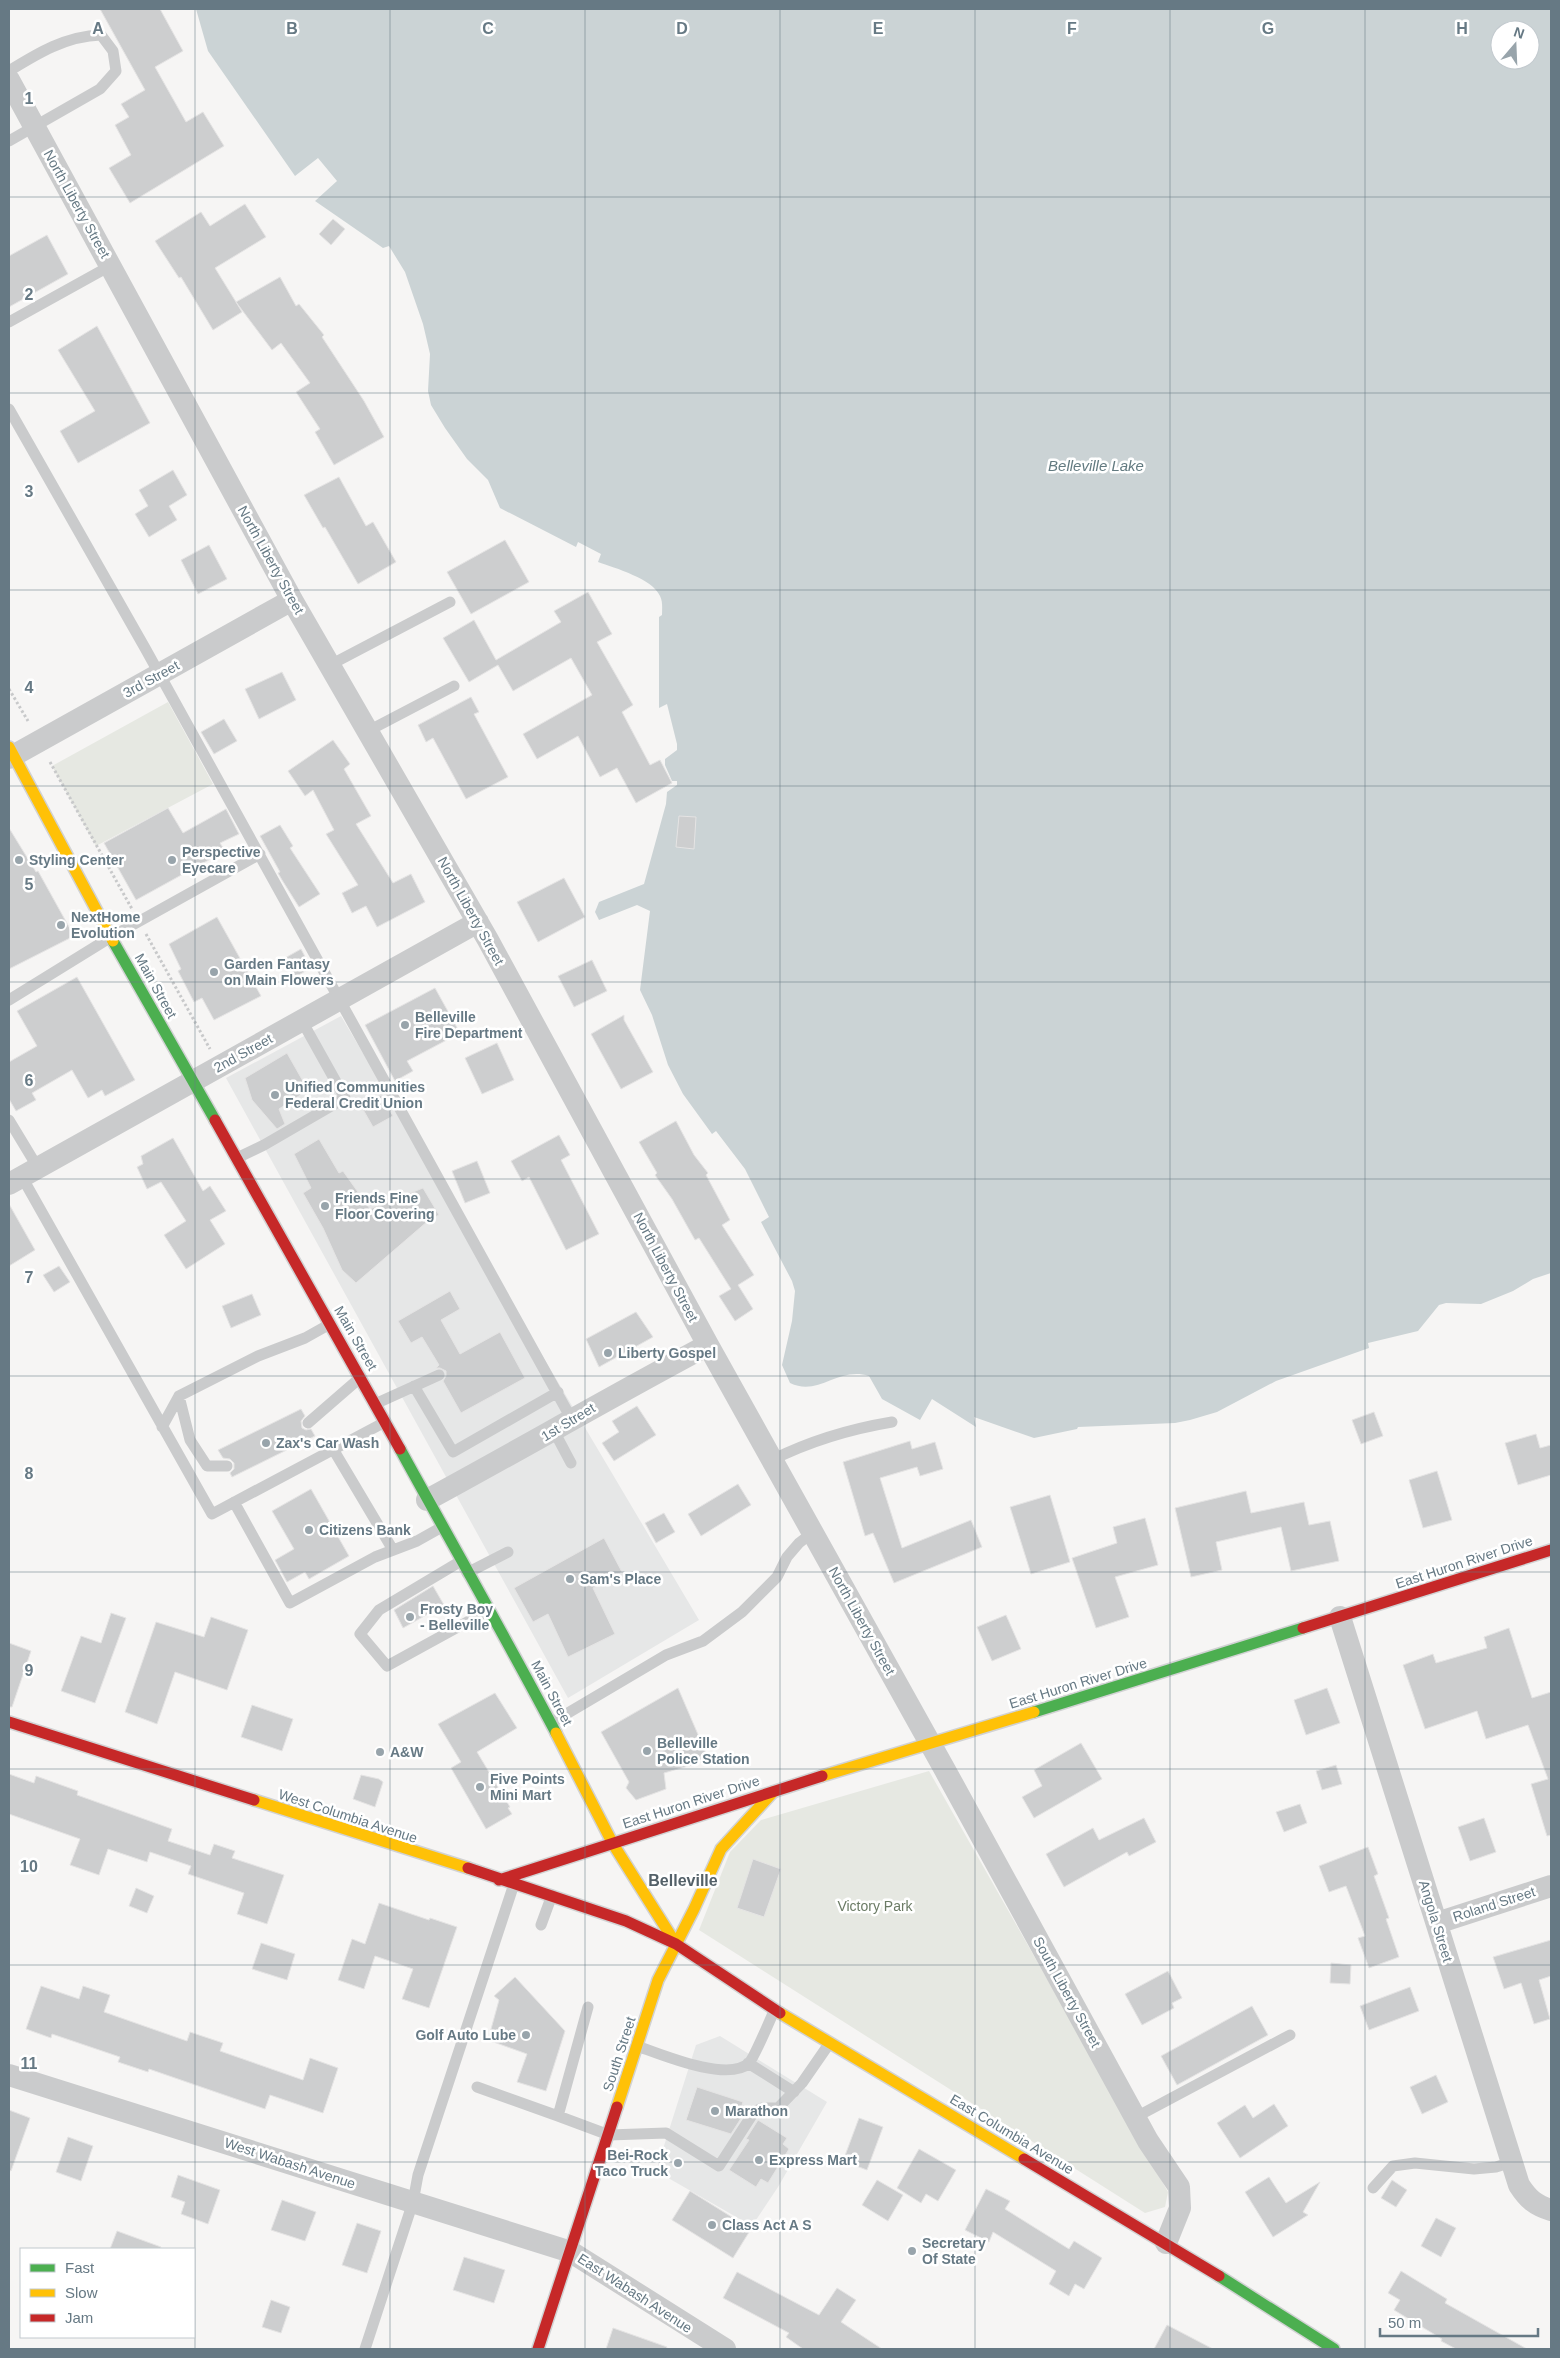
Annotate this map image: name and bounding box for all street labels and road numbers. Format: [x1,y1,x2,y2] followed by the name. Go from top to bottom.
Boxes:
[41,147,113,261] street label: North Liberty Street
[235,503,307,617] street label: North Liberty Street
[120,657,182,701] street label: 3rd Street
[435,854,507,968] street label: North Liberty Street
[132,951,180,1021] street label: Main Street
[211,1030,275,1076] street label: 2nd Street
[630,1210,702,1324] street label: North Liberty Street
[331,1303,381,1373] street label: Main Street
[538,1400,598,1444] street label: 1st Street
[1393,1532,1535,1592] street label: East Huron River Drive
[826,1564,898,1678] street label: North Liberty Street
[1007,1654,1149,1712] street label: East Huron River Drive
[528,1658,576,1728] street label: Main Street
[620,1772,762,1832] street label: East Huron River Drive
[277,1786,420,1846] street label: West Columbia Avenue
[1416,1878,1456,1964] street label: Angola Street
[1451,1883,1537,1925] street label: Roland Street
[1030,1934,1104,2050] street label: South Liberty Street
[599,2014,639,2093] street label: South Street
[947,2091,1077,2177] street label: East Columbia Avenue
[223,2134,358,2192] street label: West Wabash Avenue
[575,2250,695,2336] street label: East Wabash Avenue

